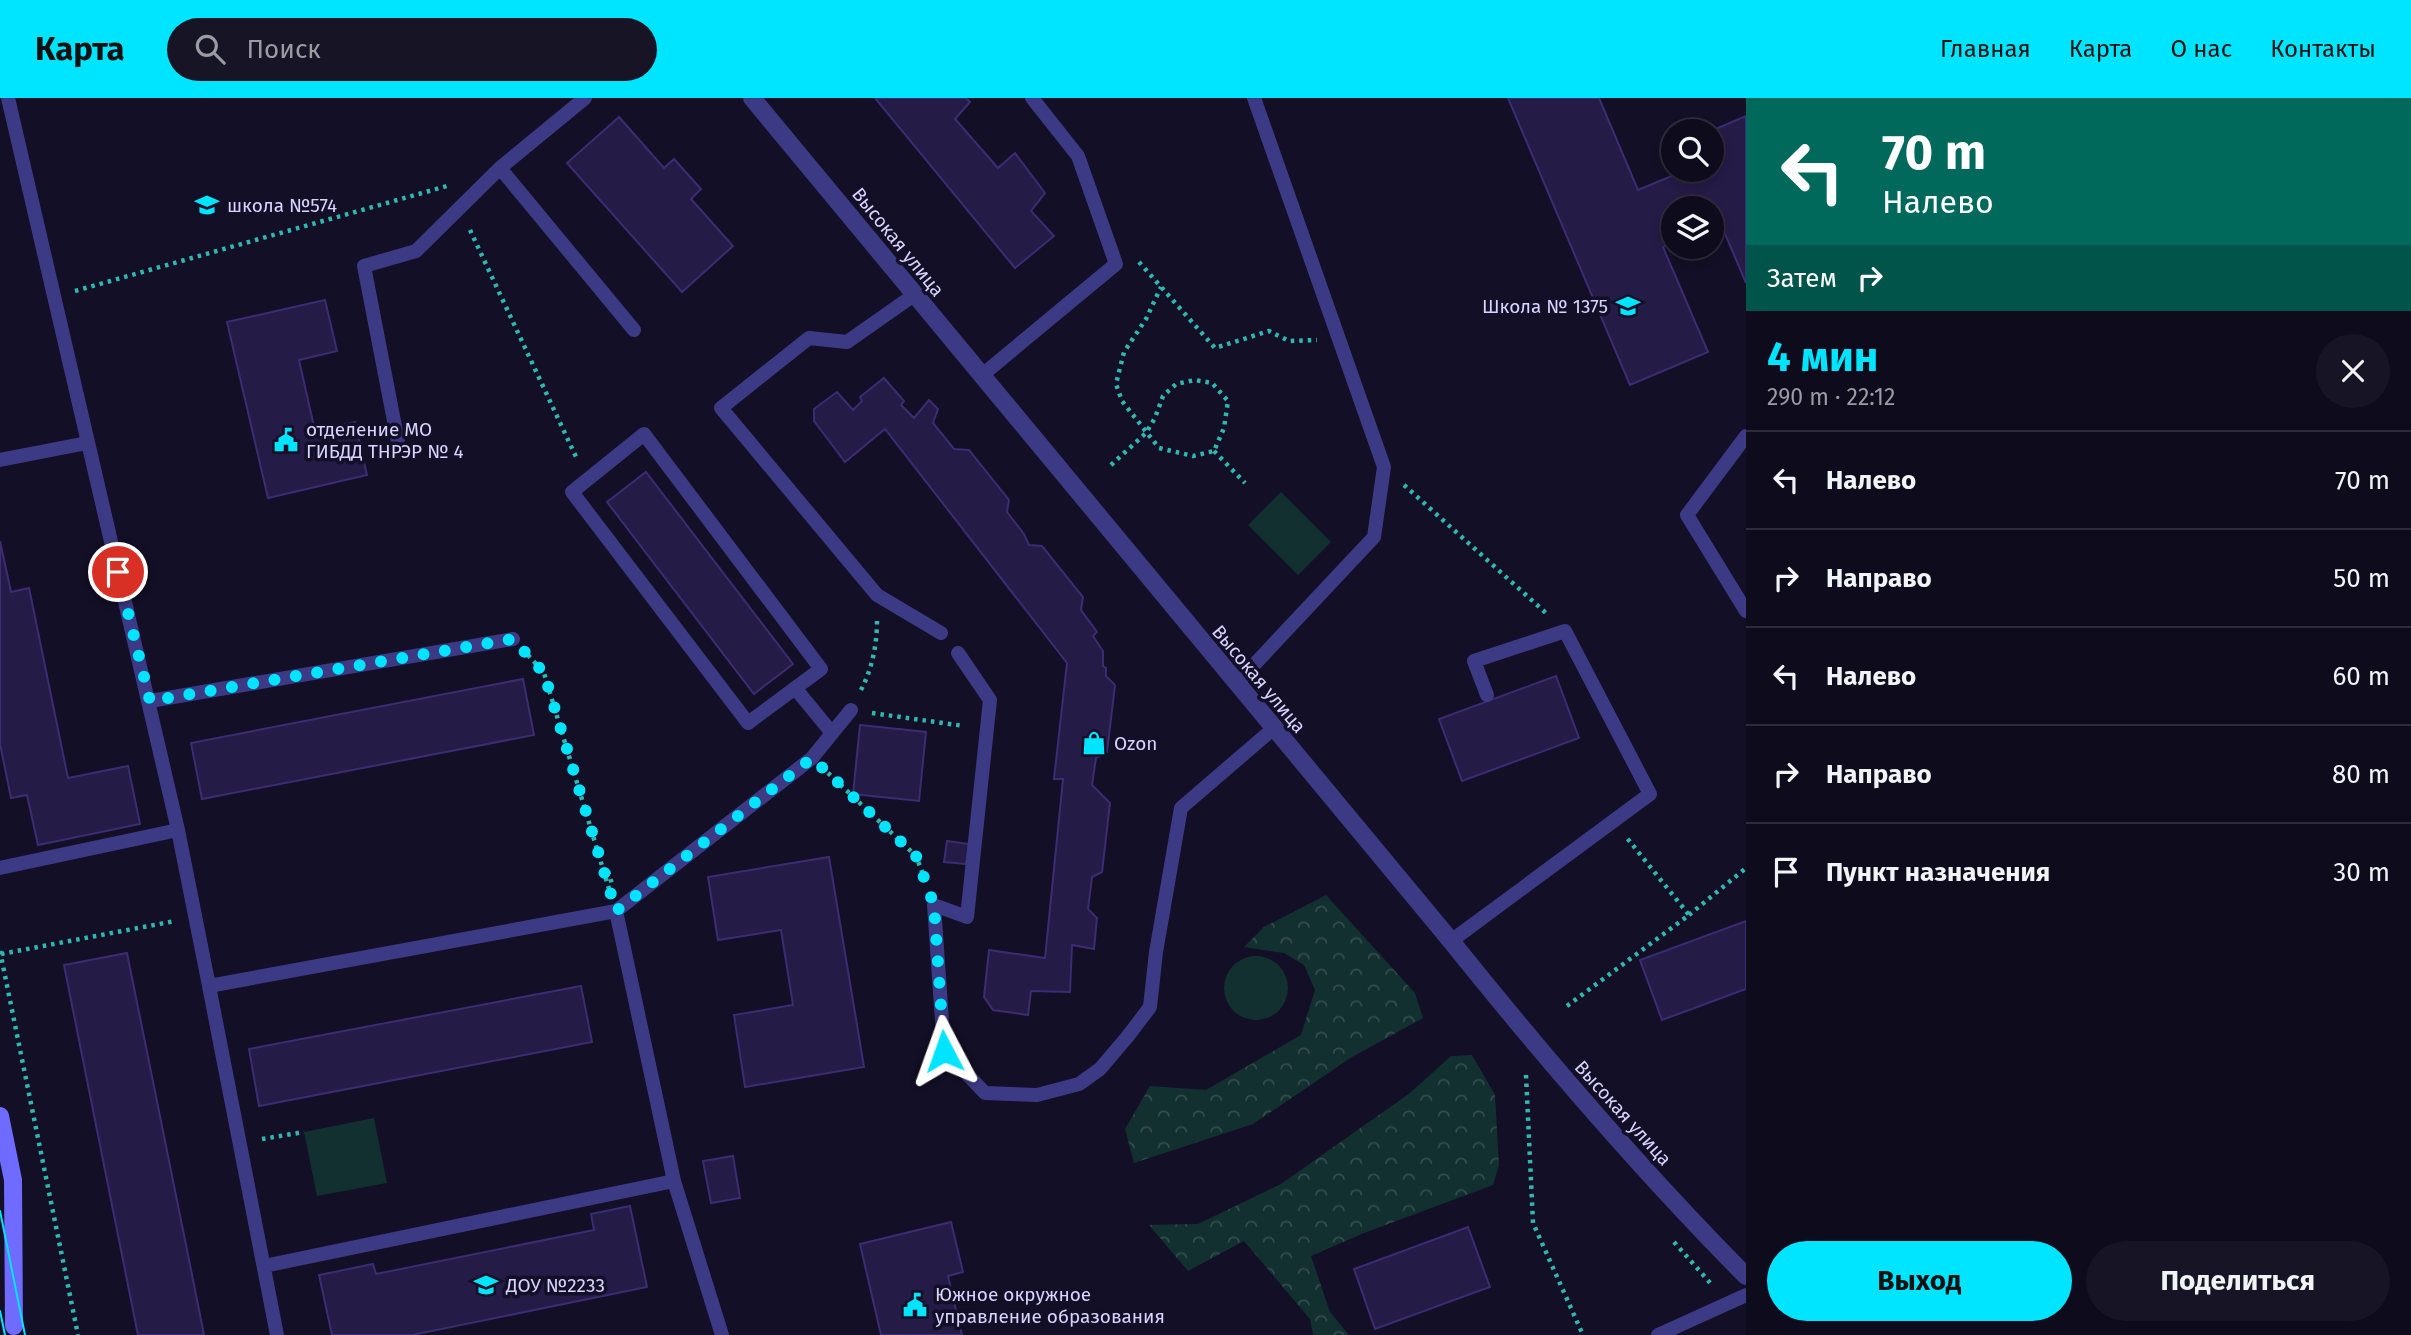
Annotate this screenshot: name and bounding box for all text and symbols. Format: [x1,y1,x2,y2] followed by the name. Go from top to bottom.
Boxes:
[167,18,657,81] search box
[35,29,125,69] text: Карта
[191,30,229,68] icon: search
[247,34,321,65] text: Поиск
[1940,35,2031,63] text: Главная
[2069,35,2132,63] text: Карта
[2170,35,2232,63] text: О нас
[2270,35,2376,63] text: Контакты
[1661,119,1724,259] map controls
[1661,119,1724,182] button: search
[1882,123,1986,182] text: 70 m
[1767,126,1858,217] icon: left
[847,183,949,301] street label: Высокая улица
[1882,183,1994,221] text: Налево
[193,191,221,219] school or university icon: школа №574
[227,194,337,217] place label: школа №574
[1661,196,1724,259] button: layers
[1851,259,1889,297] icon: right
[1767,263,1837,294] text: Затем
[1614,292,1642,320] school or university icon: Школа № 1375
[1482,295,1608,318] place label: Школа № 1375
[1767,332,1878,382] text: 4 мин
[2316,334,2390,408] button: close
[1767,383,1895,411] text: 290 m · 22:12
[306,418,464,463] place label: отделение МО ГИБДД ТНРЭР № 4
[272,426,300,454] public building icon: отделение МО ГИБДД ТНРЭР № 4
[1767,461,1805,499] icon: left
[1826,465,1916,496] text: Налево
[2335,465,2390,496] text: 70 m
[88,542,148,602] pin
[99,553,137,591] icon: arrive
[1767,559,1805,597] icon: right
[1826,563,1932,594] text: Направо
[2333,563,2390,594] text: 50 m
[1207,620,1311,738] street label: Высокая улица
[1767,657,1805,695] icon: left
[1826,661,1916,692] text: Налево
[2332,661,2390,692] text: 60 m
[1080,729,1108,757] shop icon: Ozon
[1114,732,1157,755] place label: Ozon
[1767,755,1805,793] icon: right
[1826,759,1932,790] text: Направо
[2332,759,2390,790] text: 80 m
[1767,853,1805,891] icon: arrive
[1826,857,2050,888] text: Пункт назначения
[2333,857,2390,888] text: 30 m
[907,1014,981,1088] position arrow
[1570,1056,1676,1170] street label: Высокая улица
[1767,1241,2072,1321] button: Выход
[2086,1241,2390,1321] button: Поделиться
[472,1271,500,1299] school or university icon: ДОУ №2233
[505,1274,605,1297] place label: ДОУ №2233
[935,1283,1165,1328] place label: Южное окружное управление образования
[901,1291,929,1319] public building icon: Южное окружное управление образования

